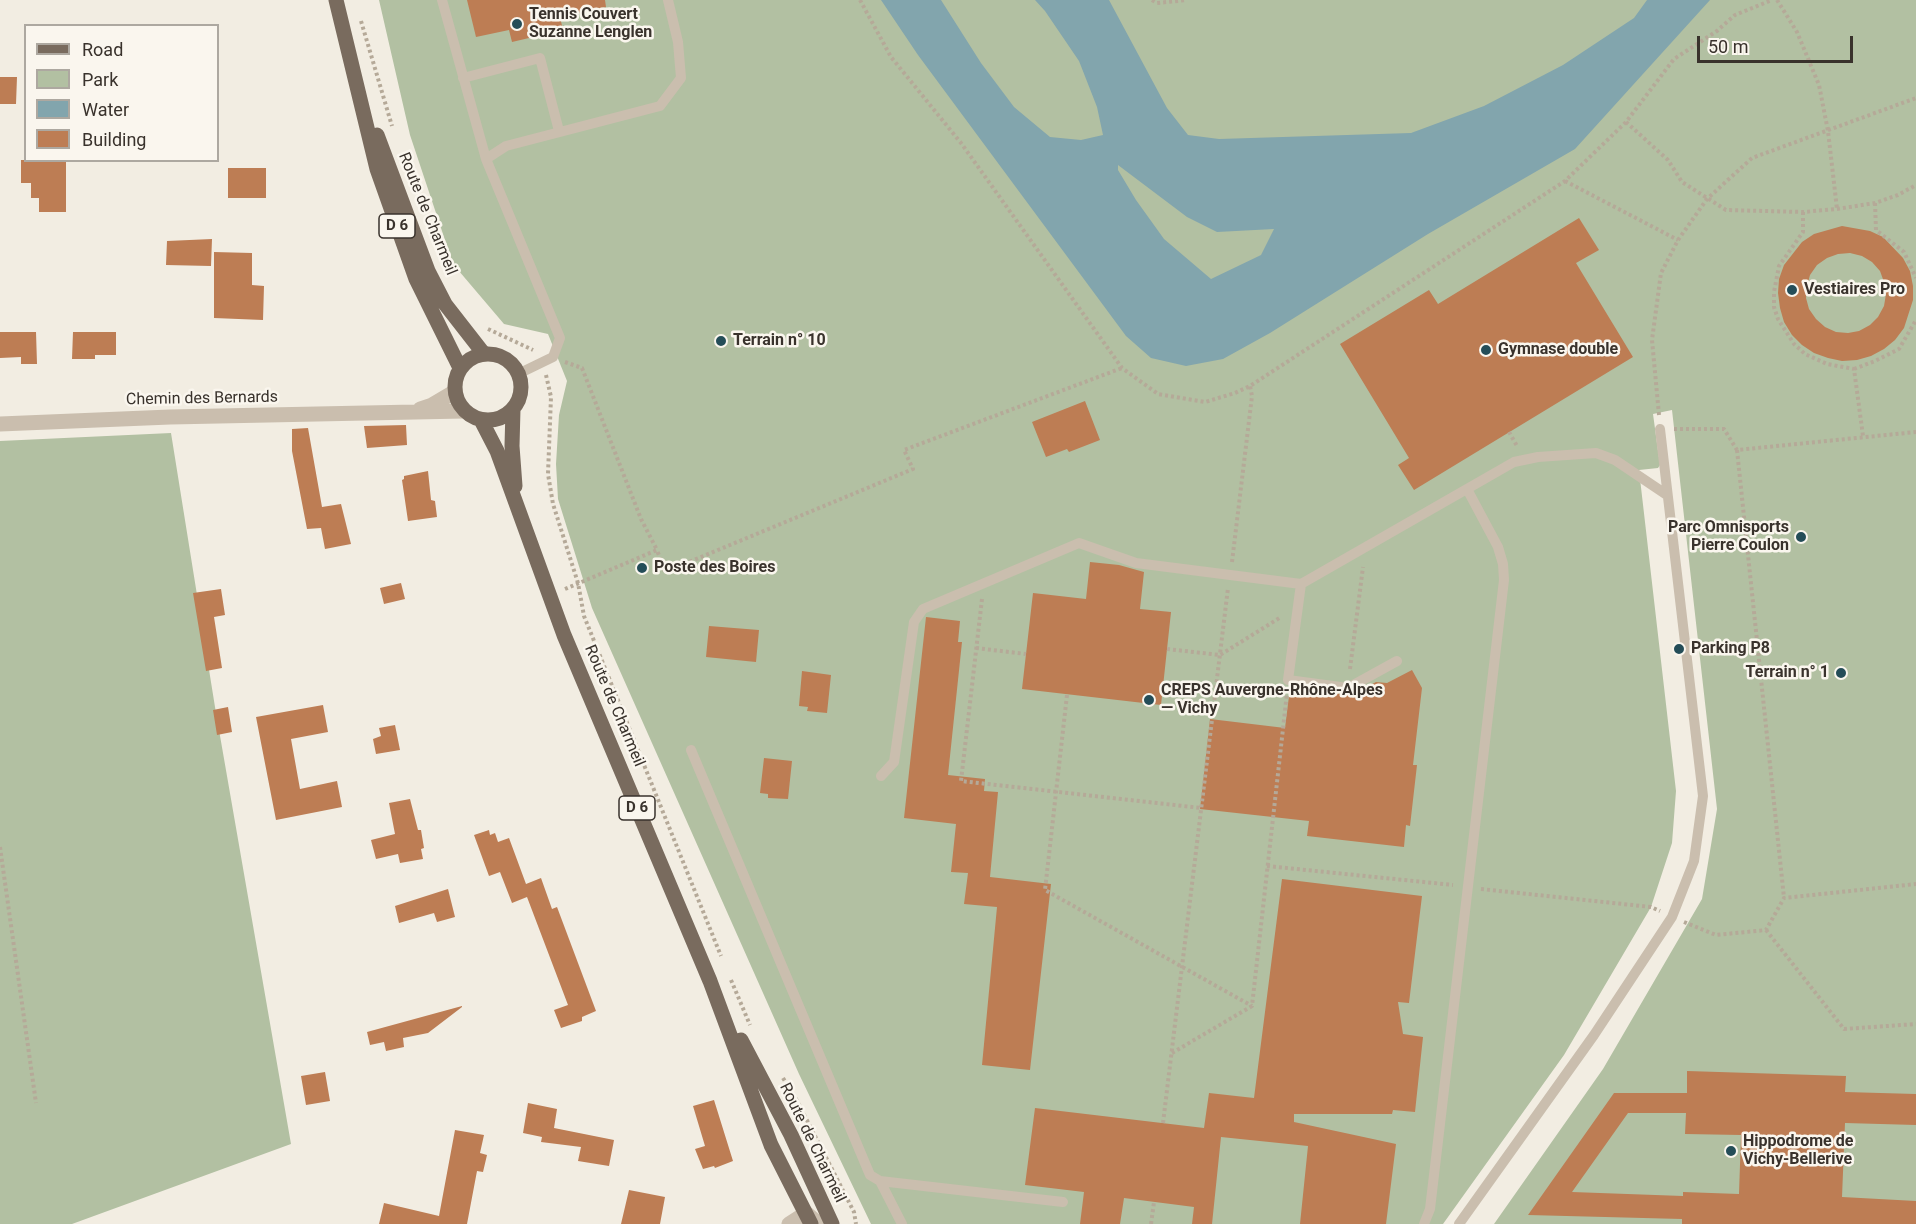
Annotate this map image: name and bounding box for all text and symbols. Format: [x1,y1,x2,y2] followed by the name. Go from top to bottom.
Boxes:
[529,5,652,43] place label: Tennis Couvert Suzanne Lenglen
[510,17,524,31] marker: Tennis Couvert Suzanne Lenglen
[24,24,219,162] legend
[1700,24,1856,62] scale bar
[1708,36,1748,57] text: 50 m
[82,39,123,60] text: Road
[82,69,118,90] text: Park
[82,99,129,120] text: Water
[82,129,146,150] text: Building
[394,150,460,278] street label: Route de Charmeil
[379,214,415,238] road number: D 6
[1804,280,1905,300] place label: Vestiaires Pro
[1785,283,1799,297] marker: Vestiaires Pro
[733,331,826,351] place label: Terrain n° 10
[714,334,728,348] marker: Terrain n° 10
[1498,340,1618,360] place label: Gymnase double
[1479,343,1493,357] marker: Gymnase double
[126,388,278,410] street label: Chemin des Bernards
[1668,518,1789,556] place label: Parc Omnisports Pierre Coulon
[1794,530,1808,544] marker: Parc Omnisports Pierre Coulon
[654,558,775,578] place label: Poste des Boires
[635,561,649,575] marker: Poste des Boires
[1691,639,1770,659] place label: Parking P8
[580,642,648,770] street label: Route de Charmeil
[1672,642,1686,656] marker: Parking P8
[1746,663,1829,683] place label: Terrain n° 1
[1834,666,1848,680] marker: Terrain n° 1
[1161,681,1383,719] place label: CREPS Auvergne-Rhône-Alpes — Vichy
[1142,693,1156,707] marker: CREPS Auvergne-Rhône-Alpes — Vichy
[619,796,655,820] road number: D 6
[775,1080,849,1206] street label: Route de Charmeil
[1743,1132,1853,1170] place label: Hippodrome de Vichy-Bellerive
[1724,1144,1738,1158] marker: Hippodrome de Vichy-Bellerive

